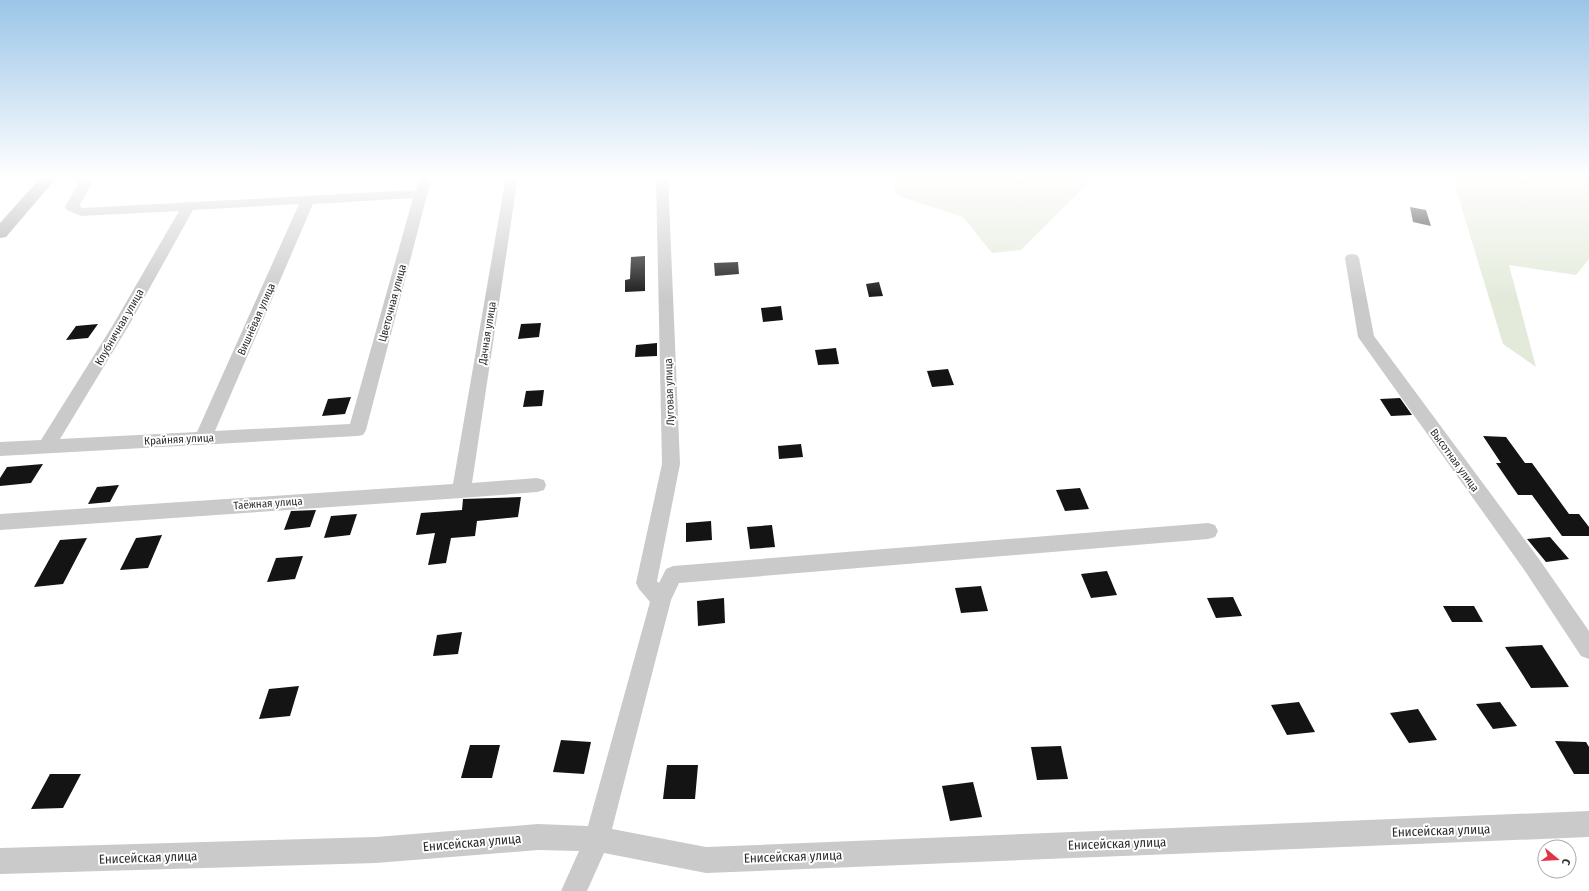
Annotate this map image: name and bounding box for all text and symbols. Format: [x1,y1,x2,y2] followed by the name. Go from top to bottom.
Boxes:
[376,263,409,343] street label: Цветочная улица
[235,281,278,357] street label: Вишнёвая улица
[92,287,147,368] street label: Клубничная улица
[476,301,499,367] street label: Дачная улица
[662,358,677,426] street label: Луговая улица
[1427,426,1482,494] street label: Высотная улица
[144,431,214,448] street label: Крайняя улица
[233,495,303,512] street label: Таёжная улица
[1392,821,1491,840] street label: Енисейская улица
[422,831,522,854] street label: Енисейская улица
[1068,834,1167,853] street label: Енисейская улица
[1537,839,1577,879] north arrow
[744,847,843,866] street label: Енисейская улица
[99,848,198,867] street label: Енисейская улица
[1559,857,1573,867] text: С

